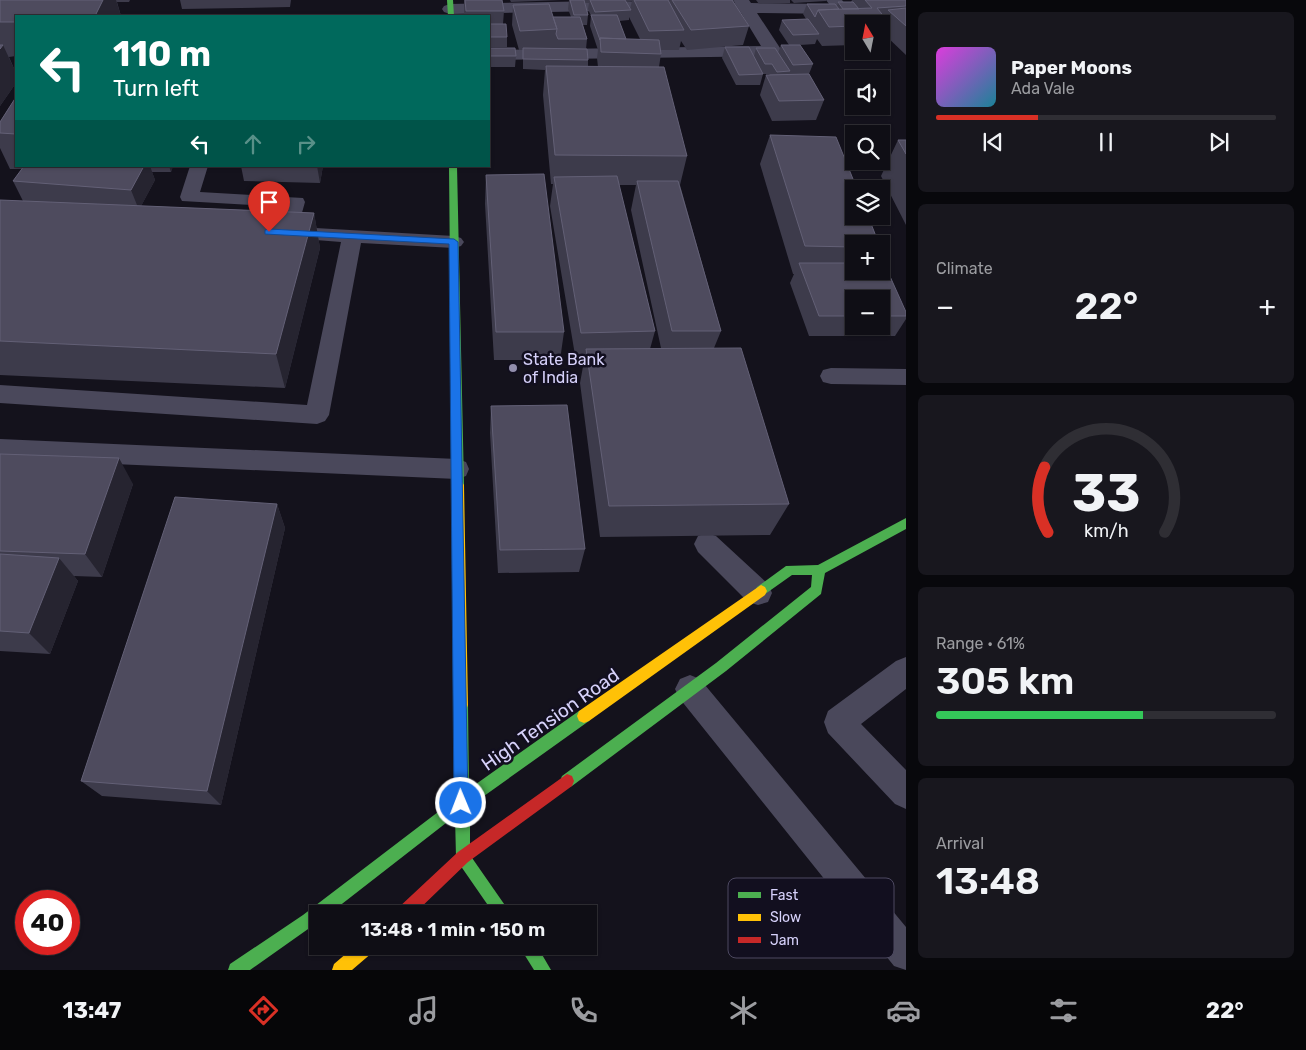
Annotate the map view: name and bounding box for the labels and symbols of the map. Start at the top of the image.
north arrow [845,15,890,60]
pin [248,181,290,232]
place label: State Bank of India [523,350,605,387]
marker: State Bank of India [507,362,519,374]
street label: High Tension Road [477,663,624,776]
position arrow [434,776,486,828]
legend [728,878,894,958]
text: Fast [770,887,799,904]
speed limit sign: 40 [15,890,80,955]
text: Slow [770,909,801,926]
text: Jam [770,932,799,949]

